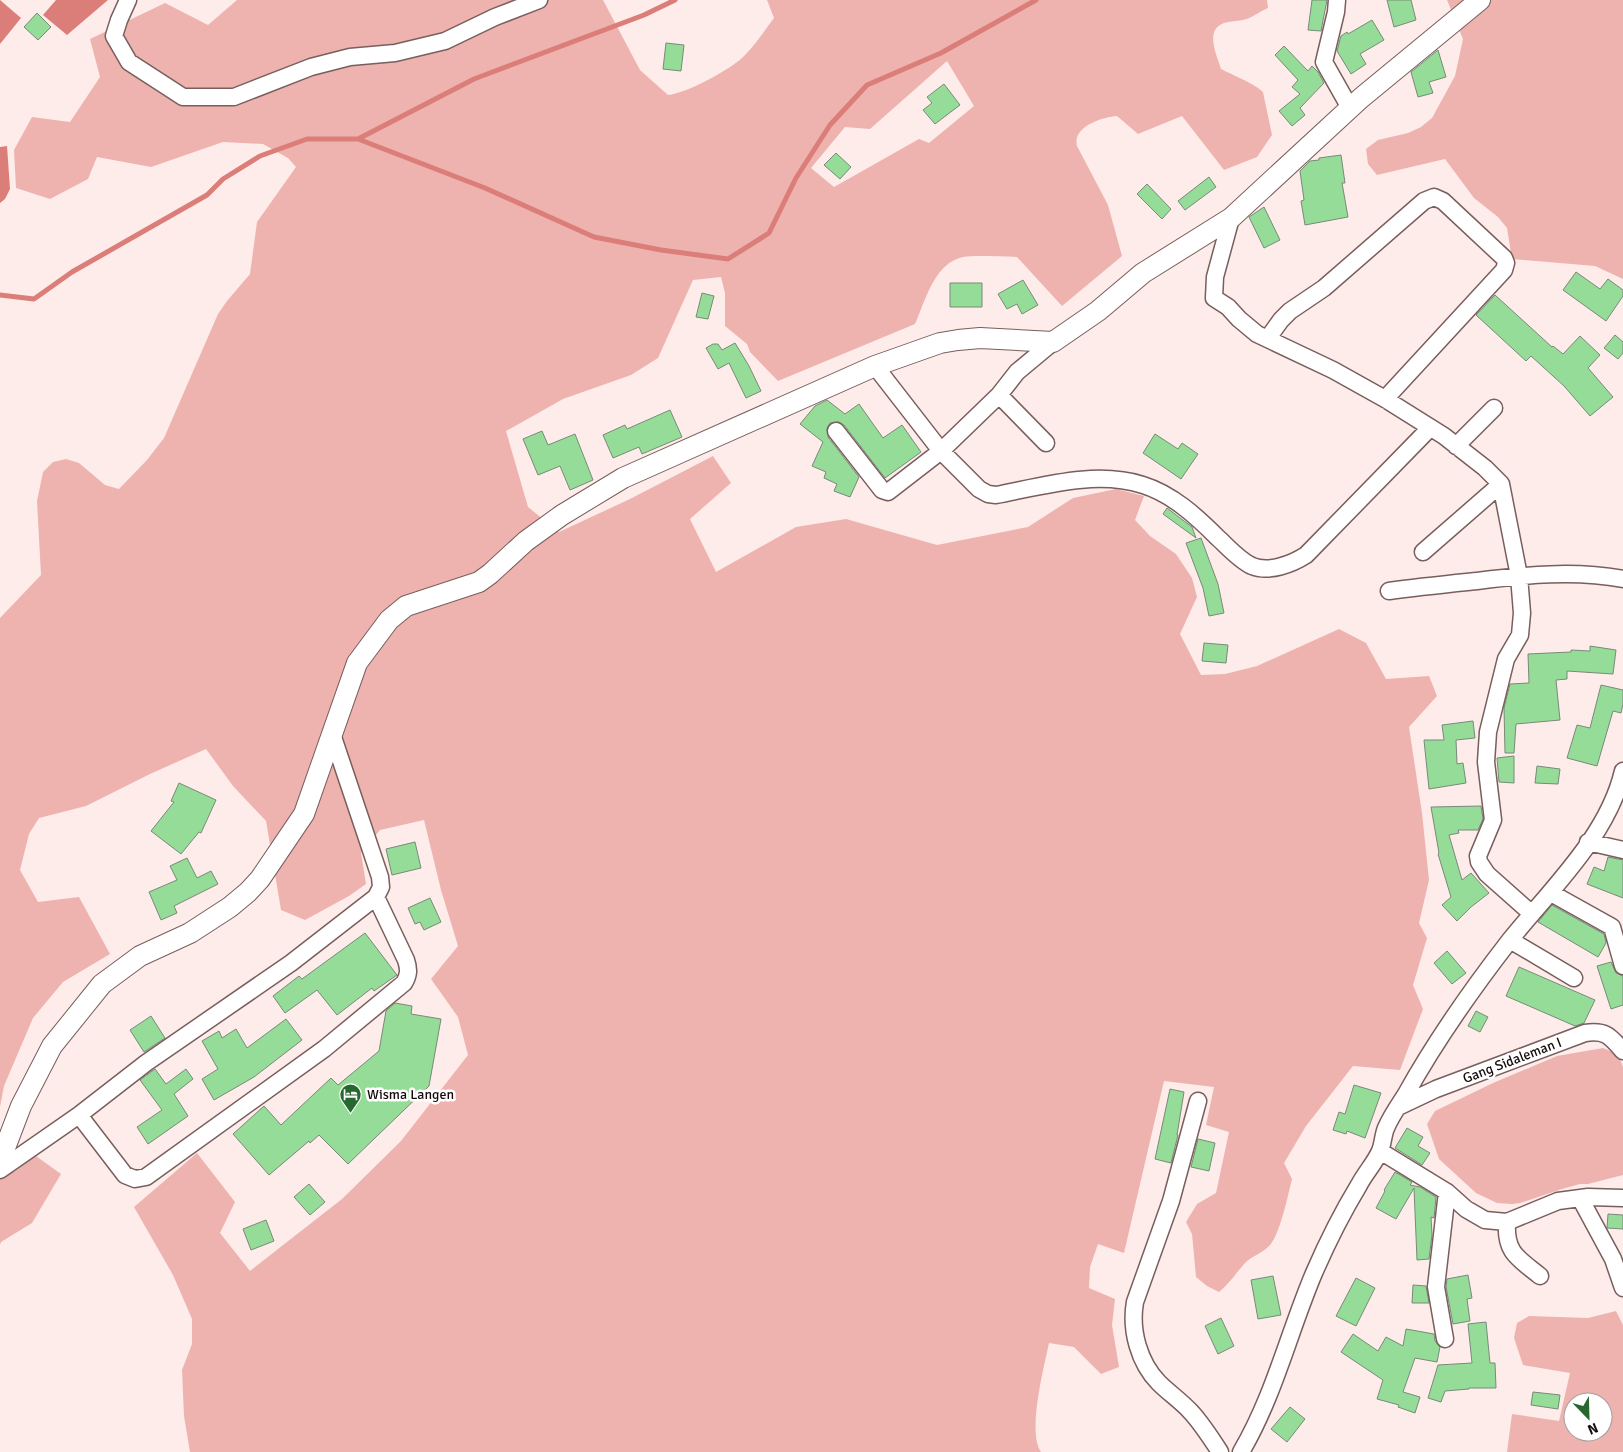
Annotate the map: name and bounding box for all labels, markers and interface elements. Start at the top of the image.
street label: Gang Sidaleman I [1460,1034,1564,1087]
hotel icon: Wisma Langen [339,1082,363,1113]
place label: Wisma Langen [367,1086,454,1103]
north arrow [1563,1392,1613,1442]
text: N [1585,1419,1601,1438]

